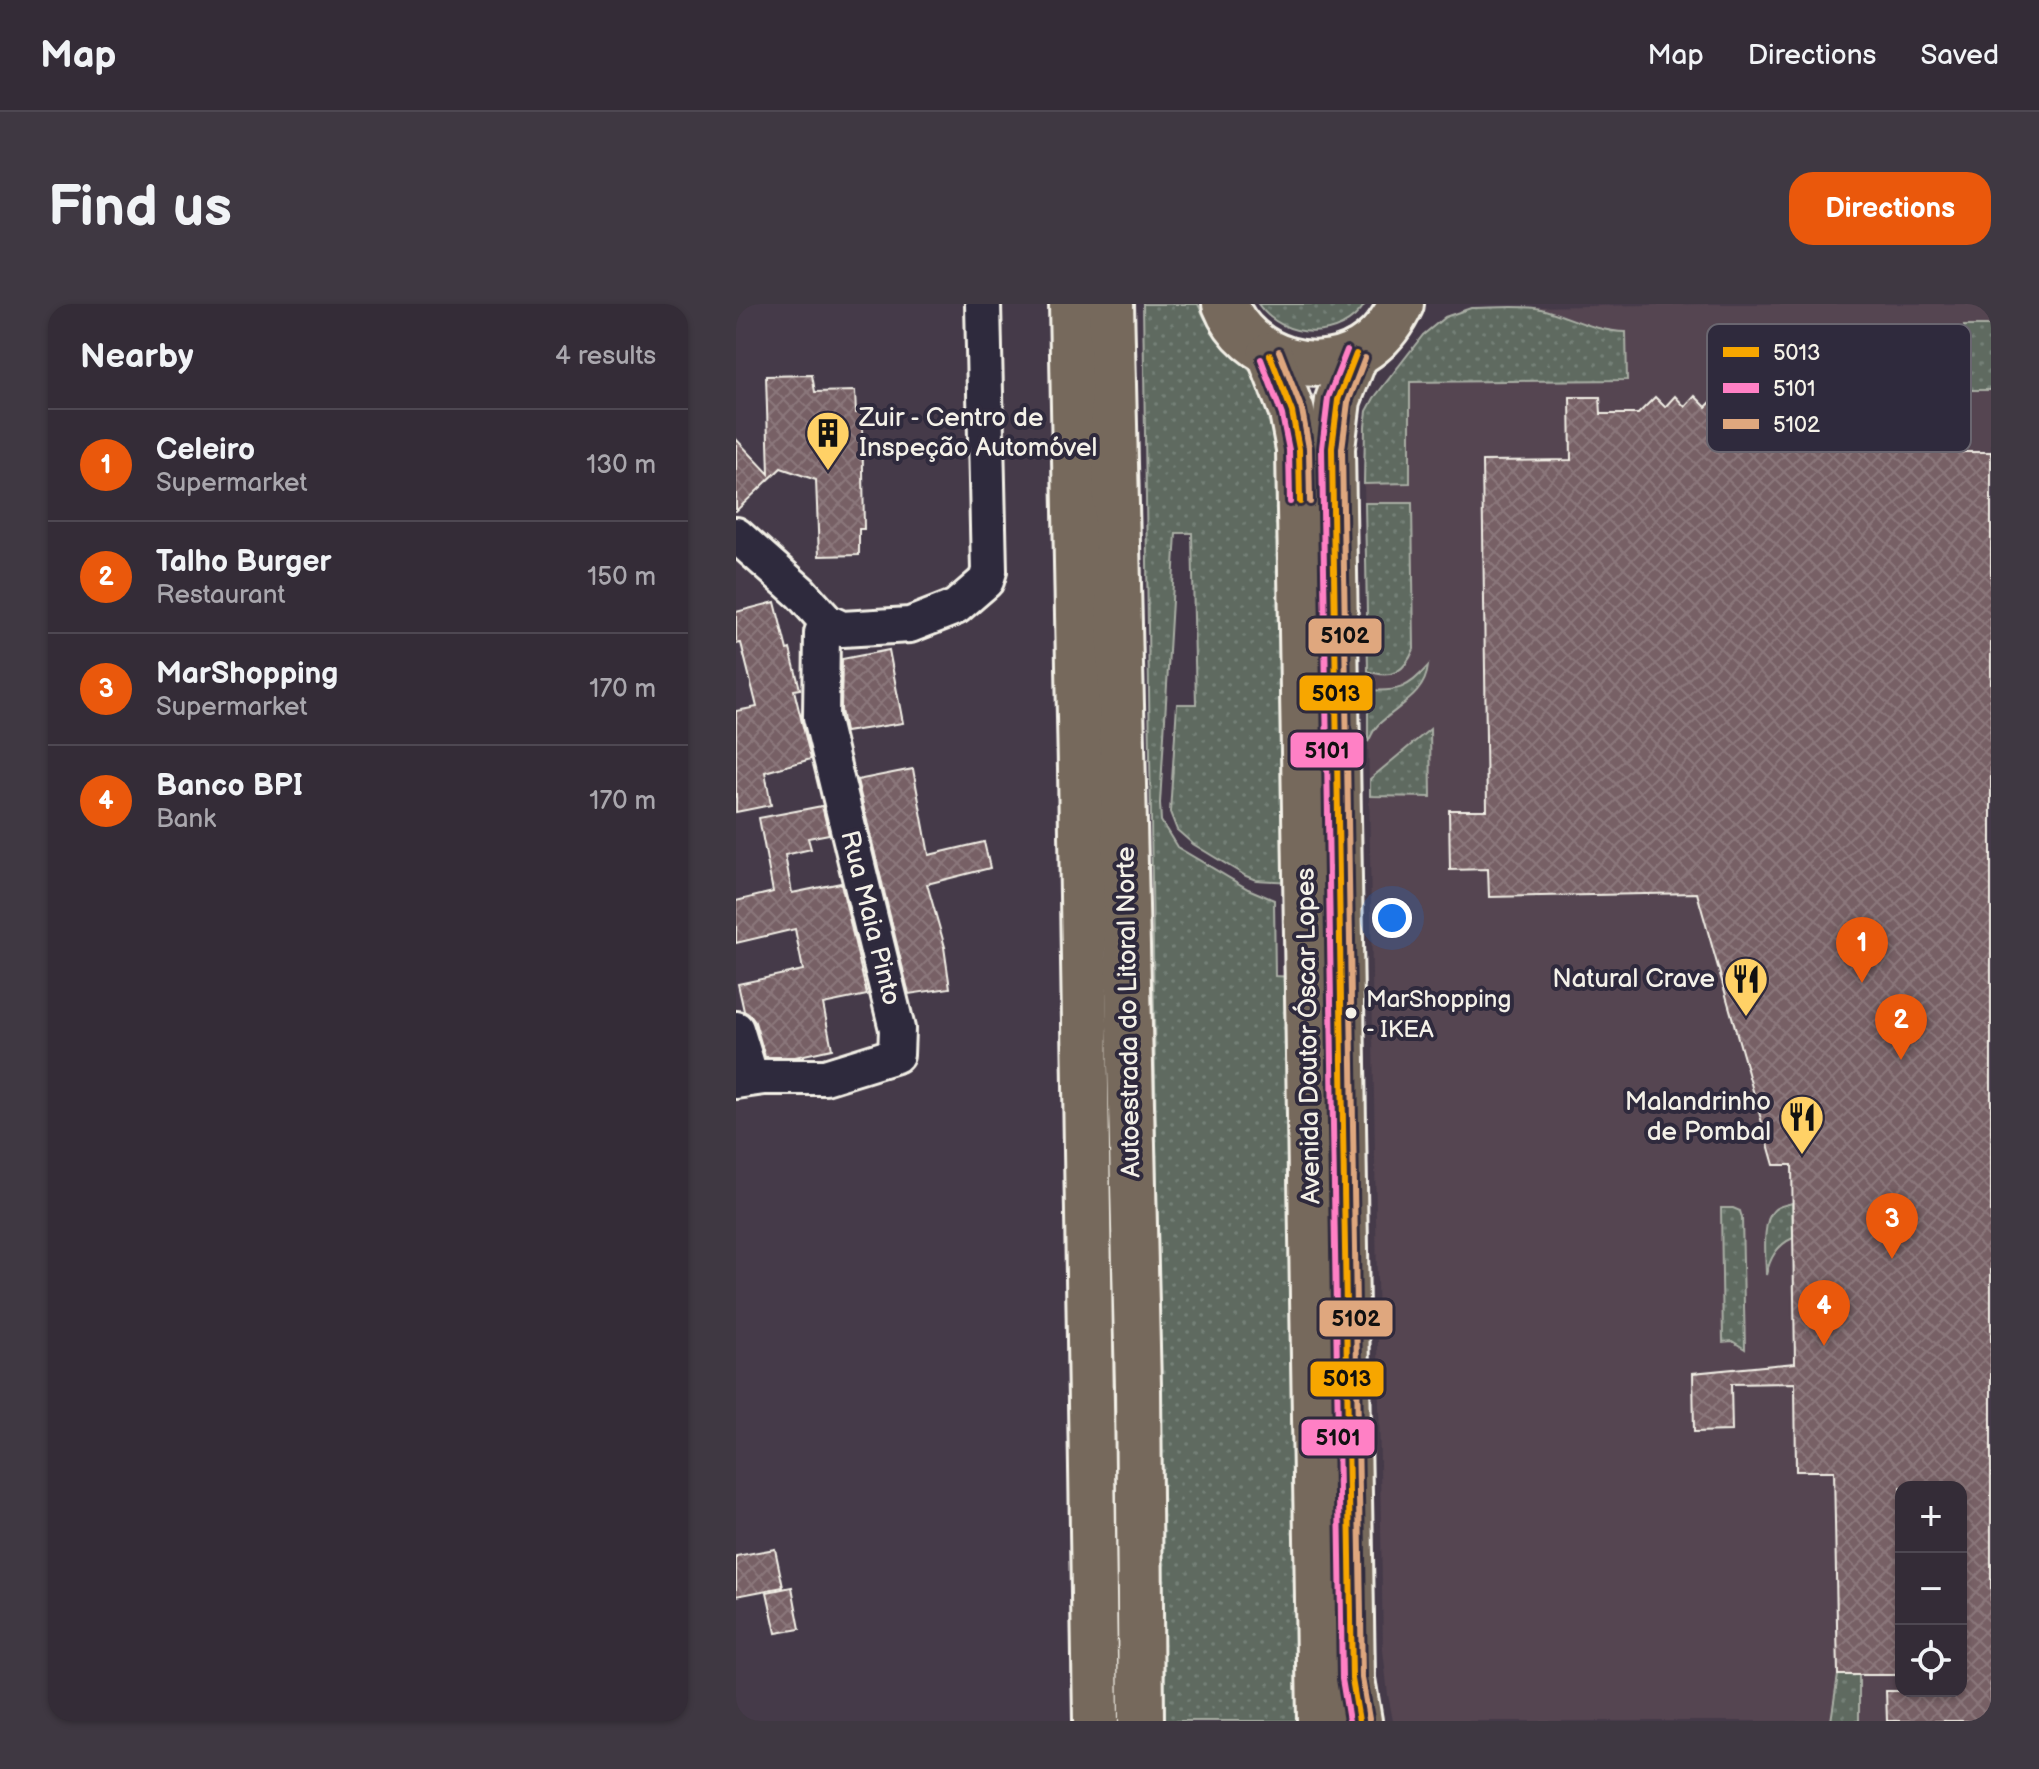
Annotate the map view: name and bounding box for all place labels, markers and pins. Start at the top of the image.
place label: Zuir - Centro de Inspeção Automóvel [858,403,1097,464]
building icon: Zuir - Centro de Inspeção Automóvel [804,409,852,472]
pin: 1 [1836,917,1888,983]
restaurant icon: Natural Crave [1722,955,1770,1018]
place label: Natural Crave [1552,964,1715,995]
place label: MarShopping - IKEA [1366,985,1511,1044]
pin: 2 [1875,994,1927,1060]
marker: MarShopping - IKEA [1343,1005,1359,1021]
place label: Malandrinho de Pombal [1625,1087,1771,1148]
restaurant icon: Malandrinho de Pombal [1778,1093,1826,1156]
pin: 3 [1866,1193,1918,1259]
pin: 4 [1798,1280,1850,1346]

